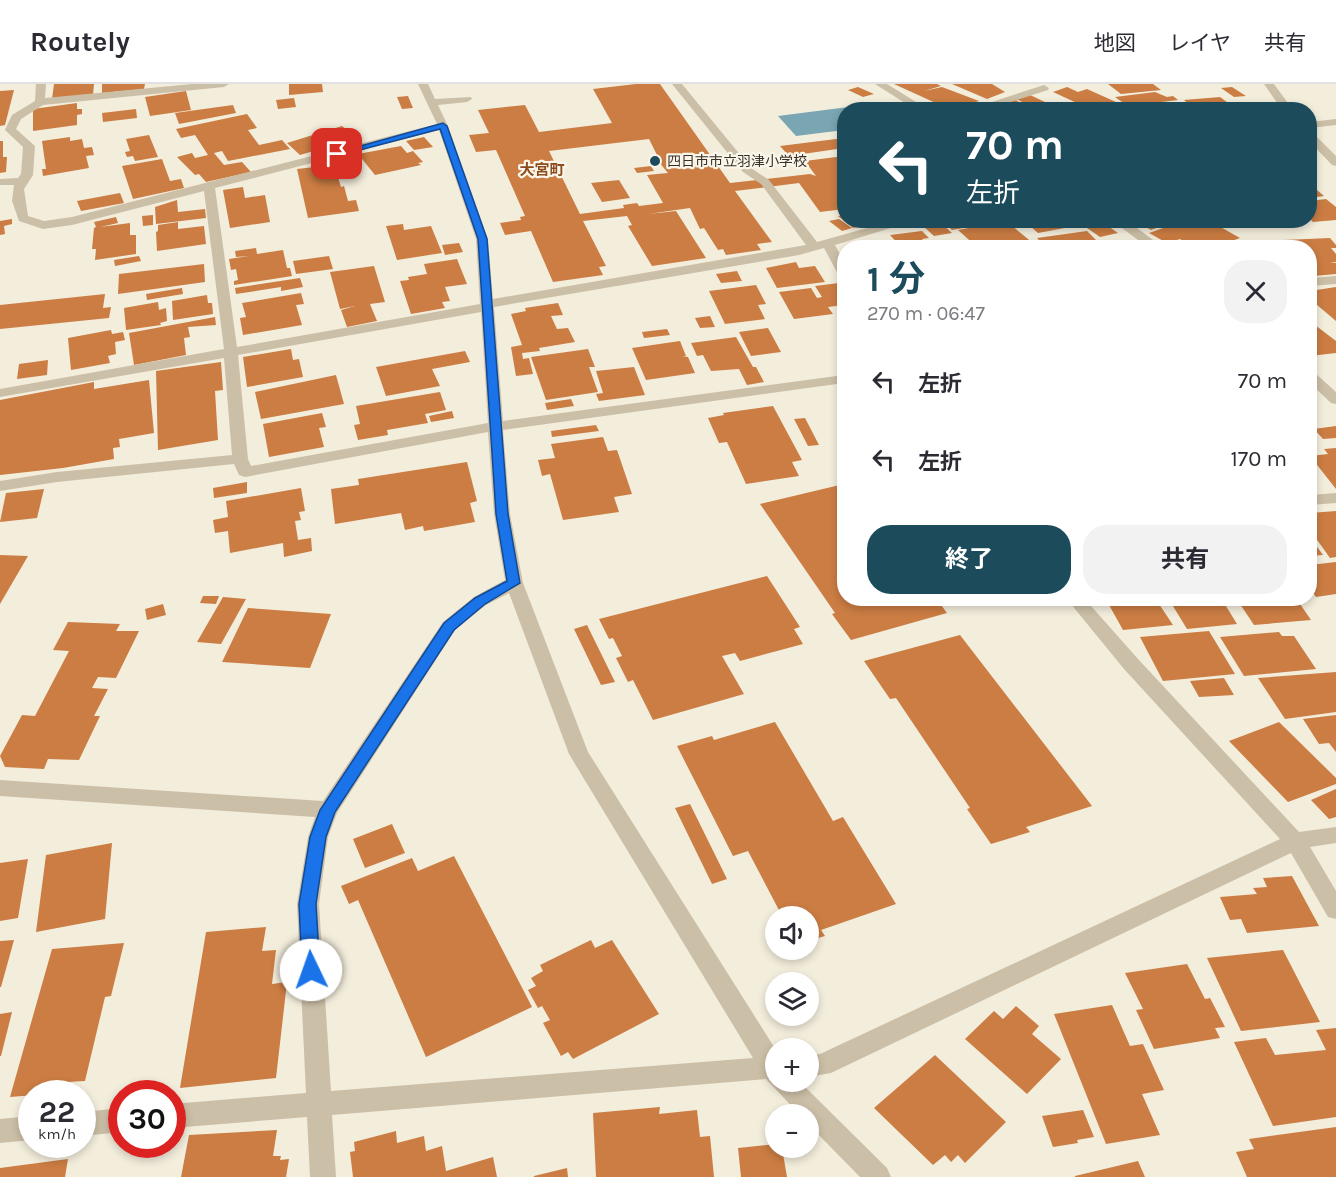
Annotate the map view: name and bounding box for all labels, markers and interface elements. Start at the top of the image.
text: Routely [30,25,130,58]
text: 地図 [1094,31,1136,55]
text: レイヤ [1169,31,1231,55]
text: 共有 [1264,31,1306,55]
text: 70 m [966,120,1064,170]
icon: left [867,126,945,204]
pin [311,128,362,179]
icon: arrive [320,137,353,170]
place label: 四日市市立羽津小学校 [667,153,807,170]
marker: 四日市市立羽津小学校 [648,154,662,168]
district label: 大宮町 [519,161,565,179]
text: 左折 [966,177,1020,209]
text: 1 分 [867,258,925,300]
button: close [1224,260,1287,323]
text: 270 m · 06:47 [867,302,985,325]
icon: left [867,365,900,398]
text: 70 m [1238,368,1287,394]
text: 左折 [918,371,962,397]
icon: left [867,443,900,476]
text: 170 m [1231,446,1287,472]
text: 左折 [918,449,962,475]
button: 終了 [867,525,1071,594]
button: 共有 [1083,525,1287,594]
map controls [765,906,819,1158]
button: sound [765,906,819,960]
position arrow [279,938,343,1002]
button: layers [765,972,819,1026]
button: + [765,1038,819,1092]
speed limit sign: 30 [108,1080,186,1158]
text: 22 [39,1094,75,1130]
button: − [765,1104,819,1158]
text: km/h [38,1125,76,1143]

